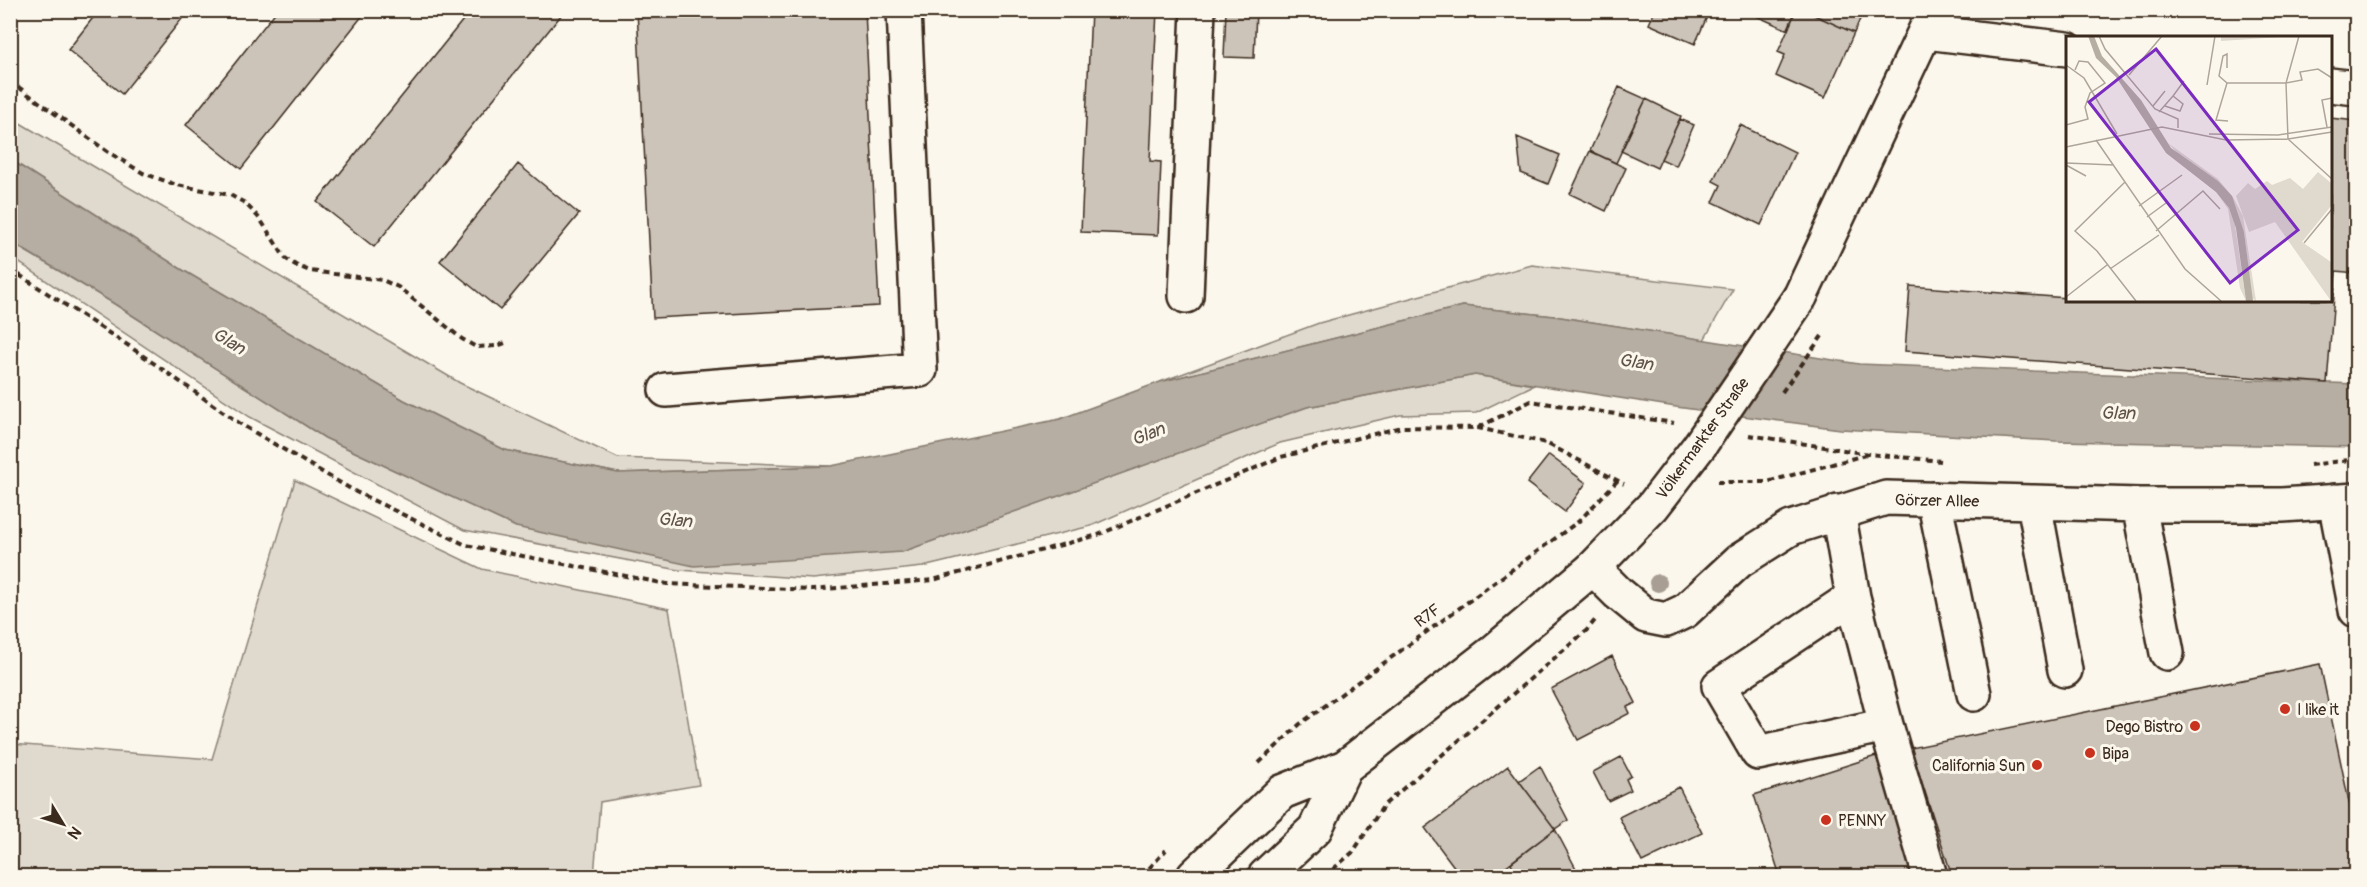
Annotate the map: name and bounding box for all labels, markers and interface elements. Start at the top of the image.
inset map [2066,36,2331,302]
water label: Glan [208,323,250,360]
water label: Glan [1617,349,1655,376]
street label: Völkermarkter Straße [1652,374,1754,503]
water label: Glan [2101,402,2136,425]
water label: Glan [1128,417,1169,452]
street label: Görzer Allee [1895,490,1979,512]
water label: Glan [657,508,694,534]
street label: R7F [1411,599,1445,632]
place label: I like it [2297,700,2340,720]
marker: I like it [2278,702,2292,716]
place label: Dego Bistro [2105,717,2183,737]
marker: Dego Bistro [2188,719,2202,733]
place label: Bipa [2102,744,2129,764]
marker: Bipa [2083,746,2097,760]
place label: California Sun [1932,756,2025,776]
marker: California Sun [2030,758,2044,772]
north arrow [33,794,93,854]
place label: PENNY [1838,811,1886,831]
marker: PENNY [1819,813,1833,827]
text: N [63,822,85,843]

